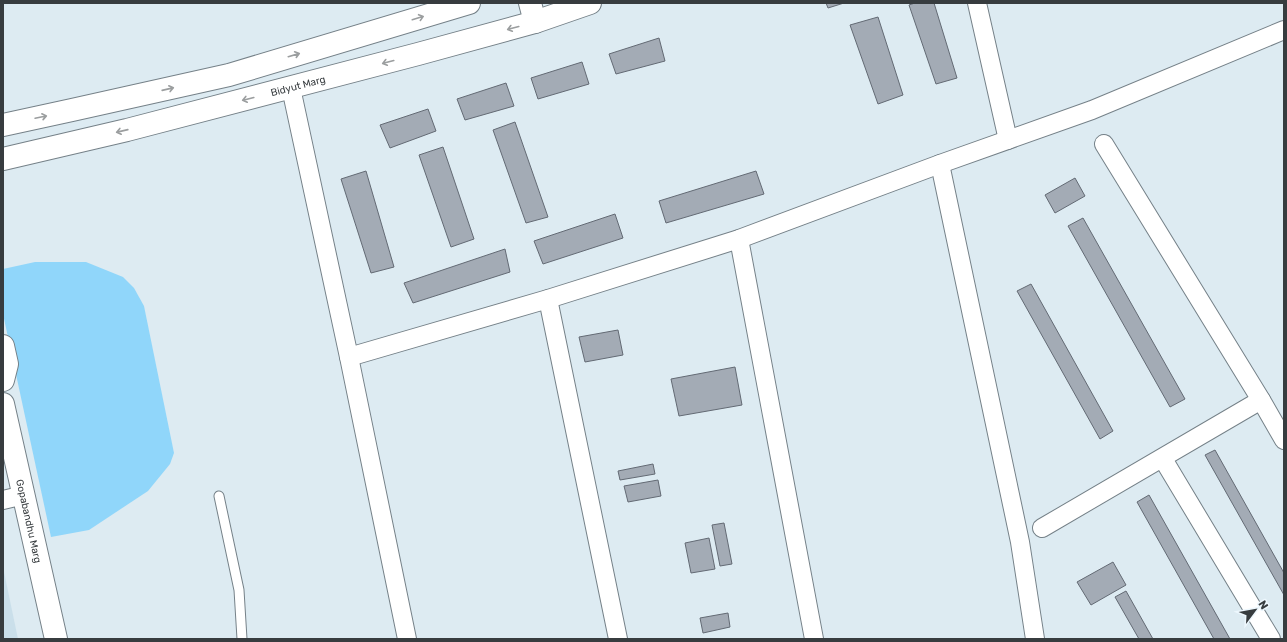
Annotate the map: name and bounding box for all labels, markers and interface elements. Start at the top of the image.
one-way arrow [412,14,425,21]
one-way arrow [507,25,520,32]
one-way arrow [287,51,300,58]
one-way arrow [381,59,394,67]
street label: Bidyut Marg [269,73,327,99]
one-way arrow [161,84,174,92]
one-way arrow [242,96,255,103]
one-way arrow [34,112,47,120]
one-way arrow [116,128,129,136]
street label: Gopabandhu Marg [13,478,44,564]
north arrow [1235,590,1275,630]
text: N [1255,598,1271,612]

